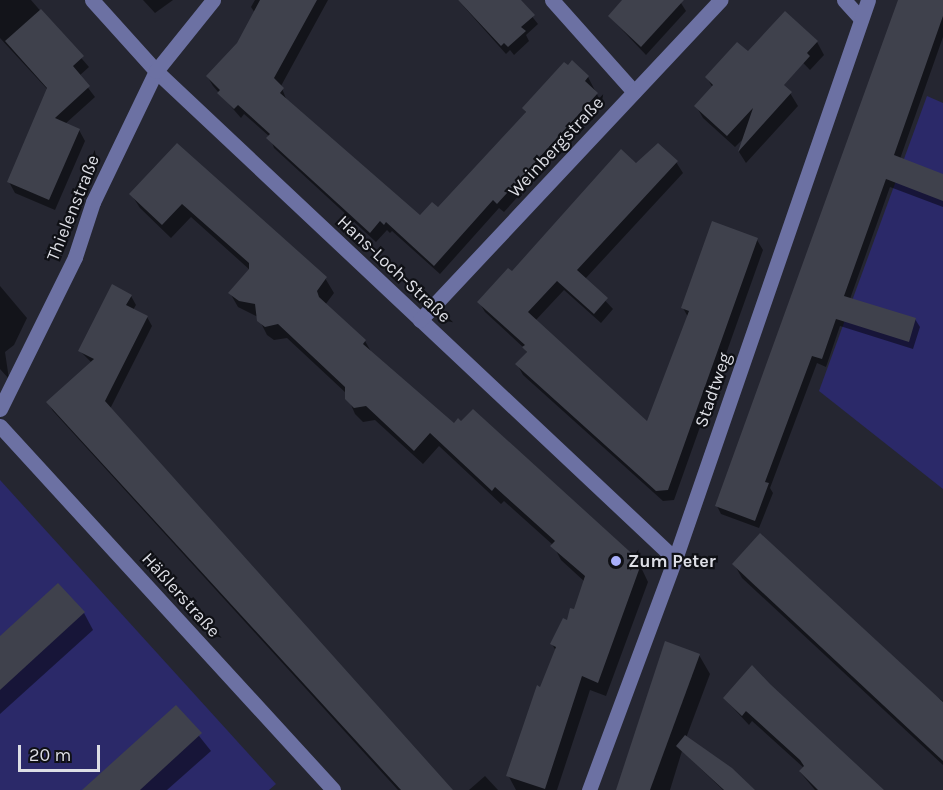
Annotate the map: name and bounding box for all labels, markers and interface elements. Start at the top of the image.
street label: Weinbergstraße [504,92,608,202]
street label: Thielenstraße [42,152,104,264]
street label: Hans-Loch-Straße [333,211,455,327]
street label: Stadtweg [690,350,736,430]
street label: Häßlerstraße [137,548,225,642]
place label: Zum Peter [628,550,716,572]
marker: Zum Peter [609,554,623,568]
scale bar [21,733,104,771]
text: 20 m [29,744,71,766]

